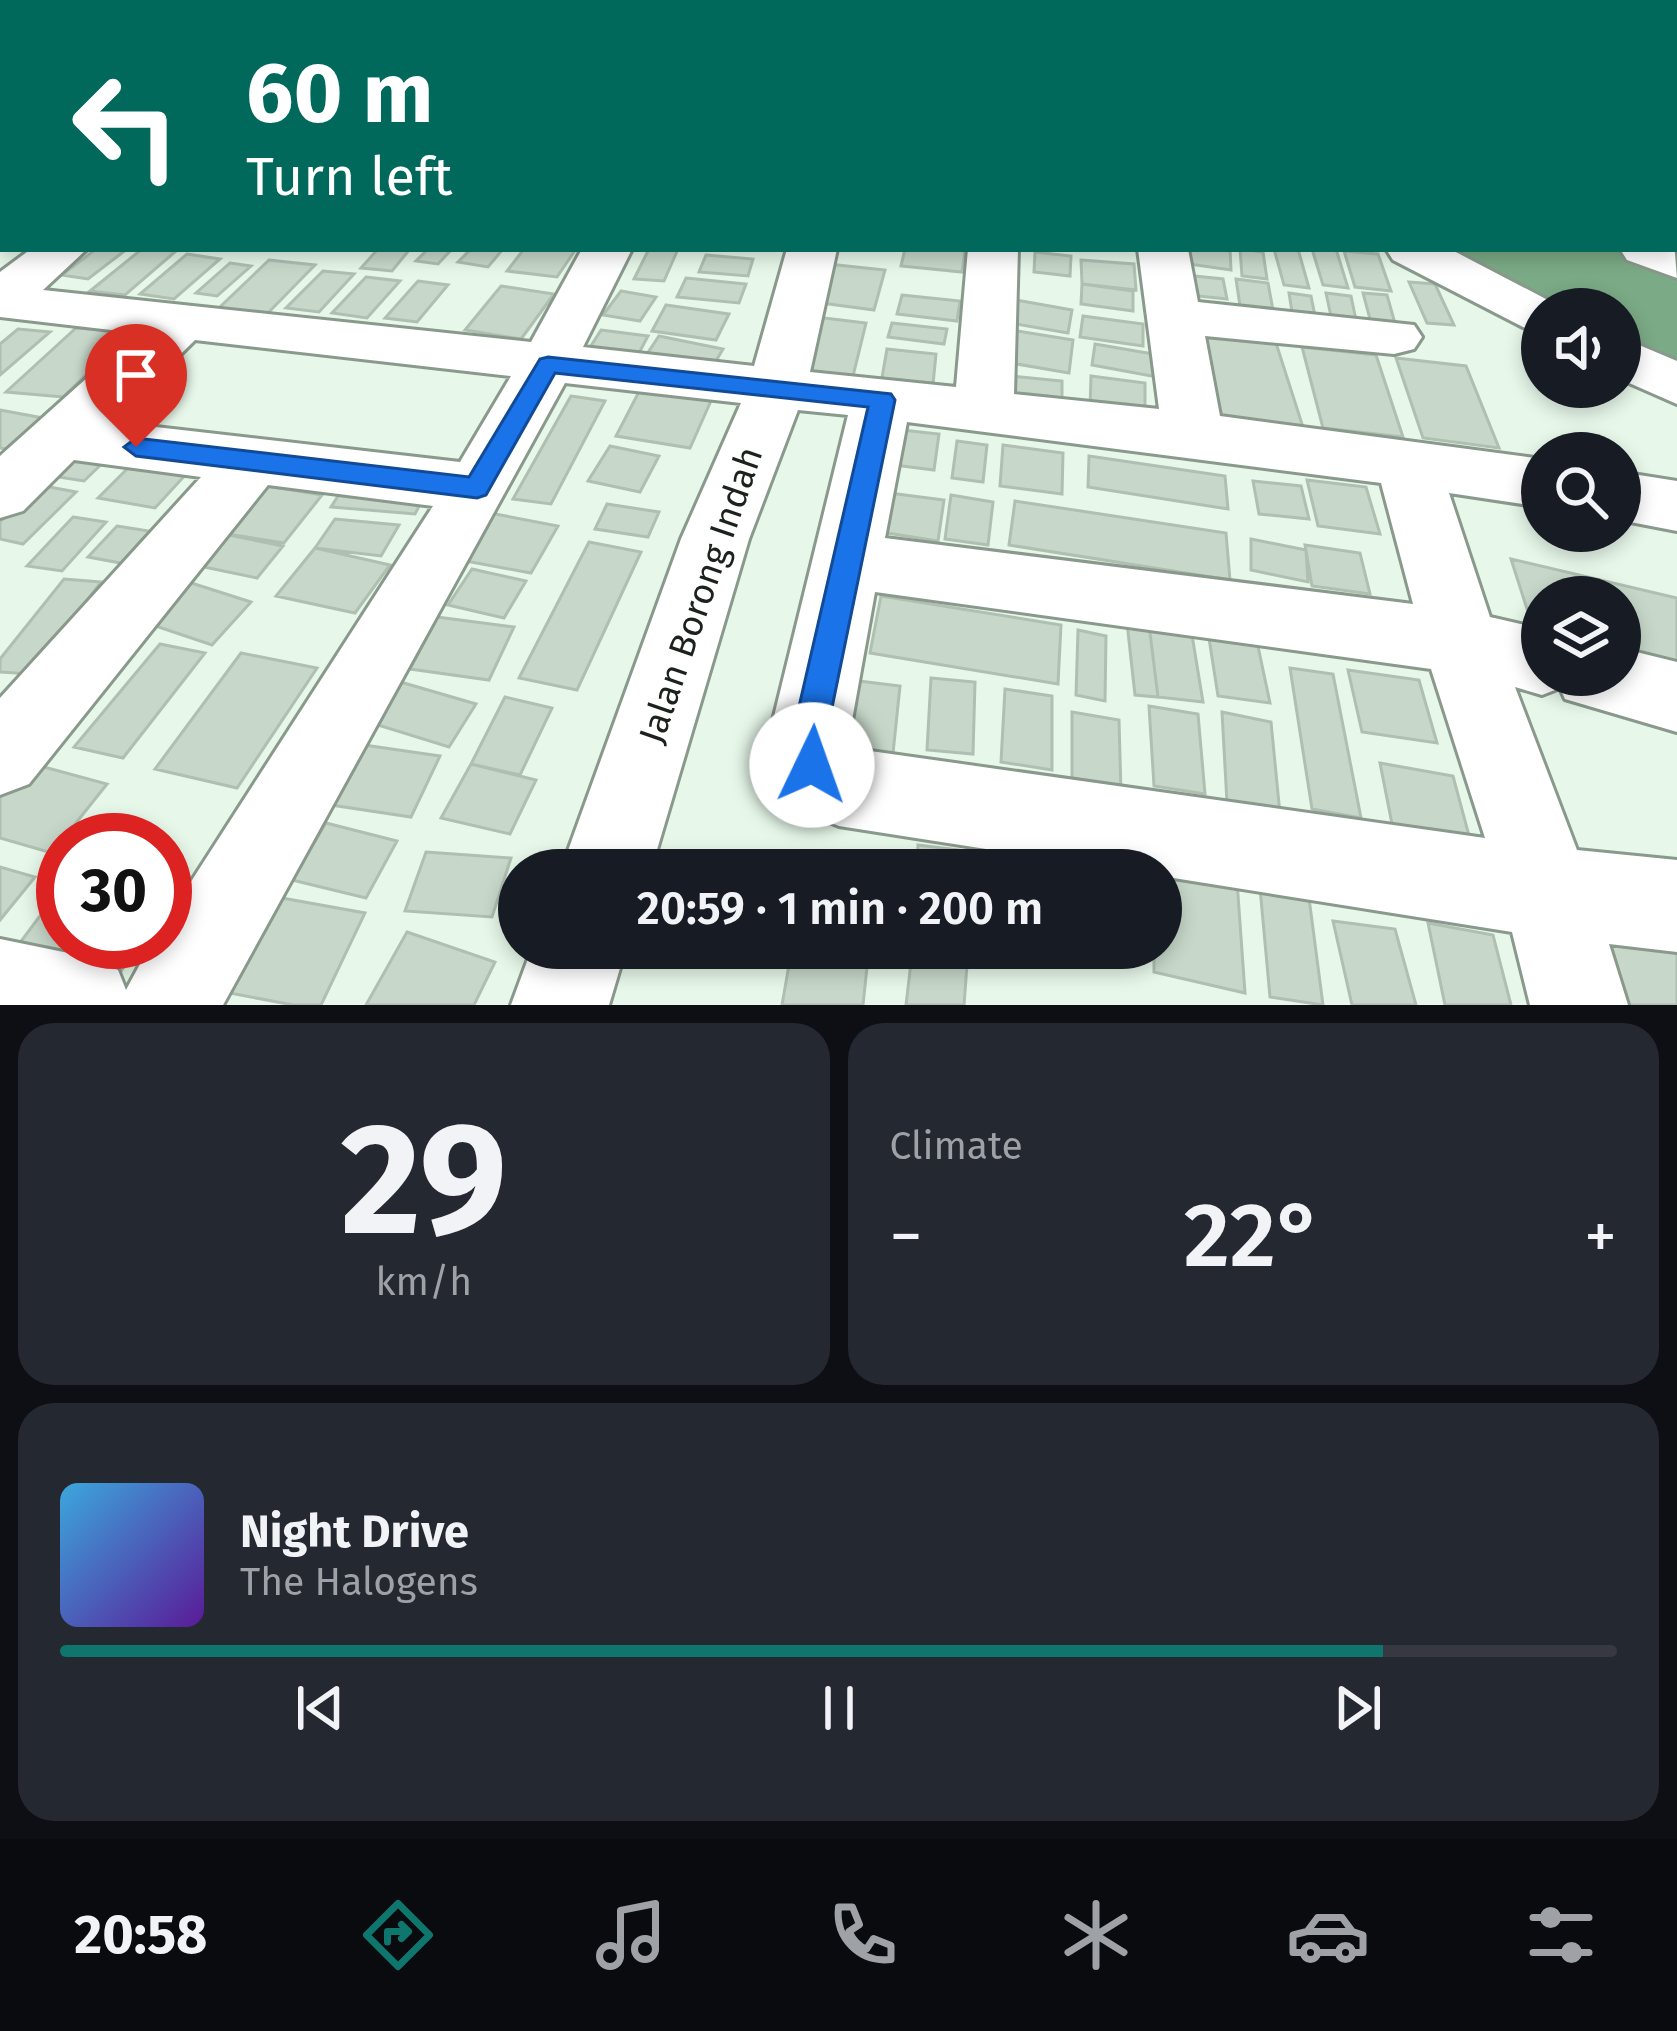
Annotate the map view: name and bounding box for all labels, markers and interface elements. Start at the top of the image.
text: 60 m [246,43,433,144]
icon: left [48,48,204,204]
text: Turn left [246,145,453,209]
map controls [1521,288,1641,696]
button: sound [1521,288,1641,408]
pin [85,324,187,447]
icon: arrive [103,342,169,408]
button: search [1521,432,1641,552]
street label: Jalan Borong Indah [630,441,772,749]
button: layers [1521,576,1641,696]
position arrow [749,702,875,828]
speed limit sign: 30 [36,813,192,969]
text: 20:59 · 1 min · 200 m [637,882,1043,936]
text: 29 [341,1087,507,1274]
text: Climate [890,1123,1023,1169]
text: 22° [1184,1182,1323,1290]
text: − [890,1197,923,1276]
text: + [1584,1197,1617,1276]
text: km/h [375,1259,472,1305]
text: Night Drive [240,1505,469,1559]
text: The Halogens [240,1559,478,1605]
icon: previous [287,1675,353,1741]
icon: pause [806,1675,872,1741]
icon: next [1325,1675,1391,1741]
icon: directions [356,1893,440,1977]
icon: music [589,1893,673,1977]
icon: phone [821,1893,905,1977]
icon: climate [1054,1893,1138,1977]
icon: car [1286,1893,1370,1977]
icon: filters [1519,1893,1603,1977]
text: 20:58 [74,1903,207,1967]

